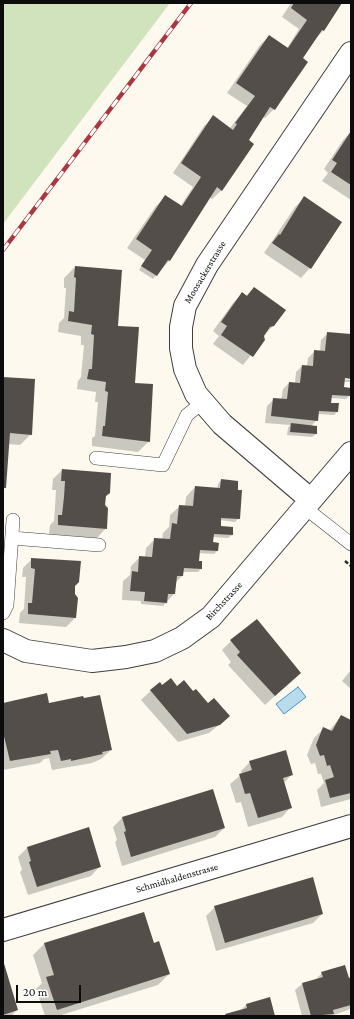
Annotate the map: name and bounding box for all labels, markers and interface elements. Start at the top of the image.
street label: Moosackerstrasse [182,239,228,305]
street label: Birchstrasse [203,579,245,623]
street label: Schmidhaldenstrasse [134,860,220,896]
scale bar [18,977,83,1003]
text: 20 m [23,985,47,999]

